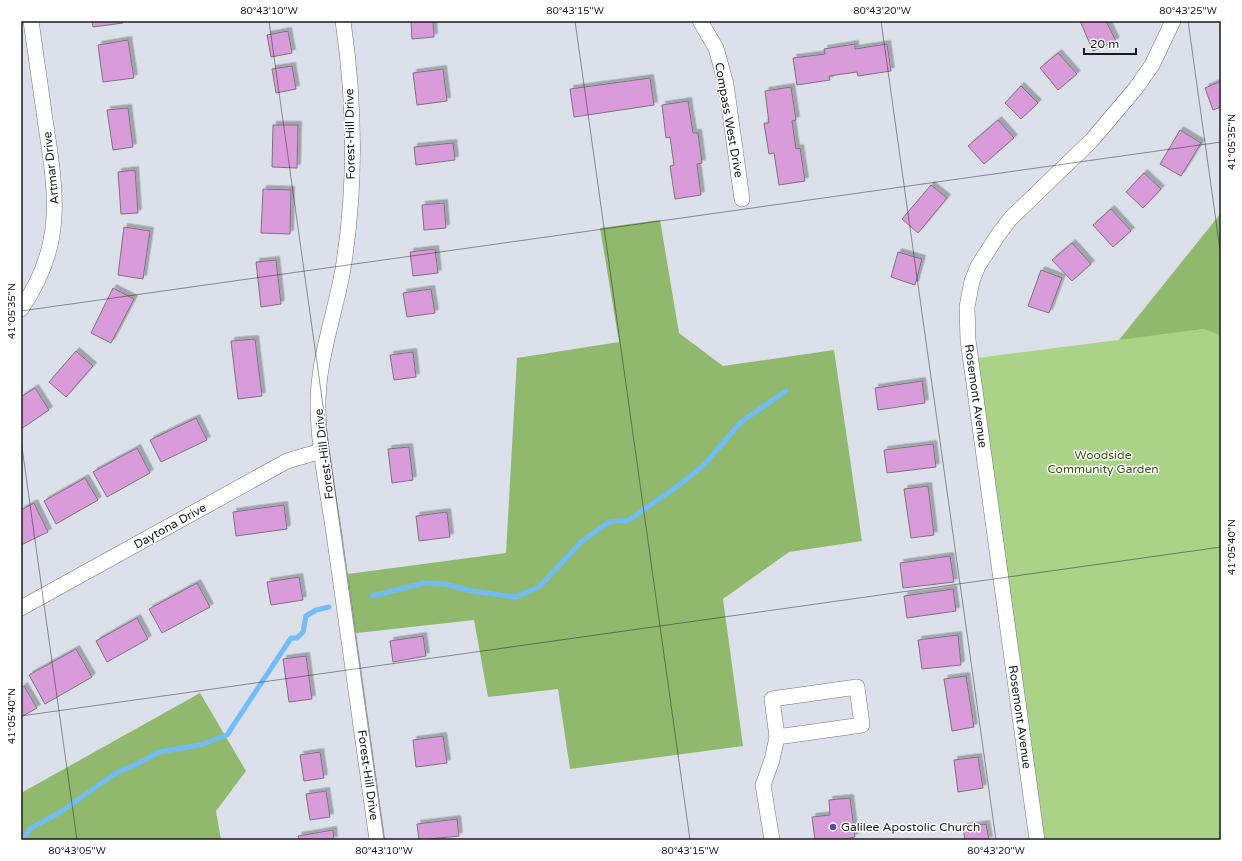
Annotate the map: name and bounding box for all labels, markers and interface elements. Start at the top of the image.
text: 80°43'10"W [240,5,298,17]
text: 80°43'15"W [546,5,604,17]
text: 80°43'20"W [853,5,911,17]
text: 80°43'25"W [1159,5,1217,17]
scale bar [1084,30,1136,56]
text: 20 m [1090,37,1119,51]
street label: Compass West Drive [712,61,746,179]
street label: Forest-Hill Drive [342,88,358,180]
text: 41°05'35"N [1226,114,1238,170]
street label: Artmar Drive [40,131,62,205]
text: 41°05'35"N [6,283,18,339]
street label: Rosemont Avenue [962,343,990,449]
street label: Forest-Hill Drive [311,408,336,500]
park label: Woodside Community Garden [1047,448,1159,476]
street label: Daytona Drive [131,500,209,552]
text: 41°05'40"N [1226,519,1238,575]
street label: Rosemont Avenue [1006,664,1034,770]
text: 41°05'40"N [6,688,18,744]
street label: Forest-Hill Drive [355,729,381,821]
place label: Galilee Apostolic Church [841,820,980,834]
marker: Galilee Apostolic Church [828,822,838,832]
text: 80°43'05"W [48,845,106,857]
text: 80°43'10"W [355,845,413,857]
text: 80°43'15"W [661,845,719,857]
text: 80°43'20"W [967,845,1025,857]

